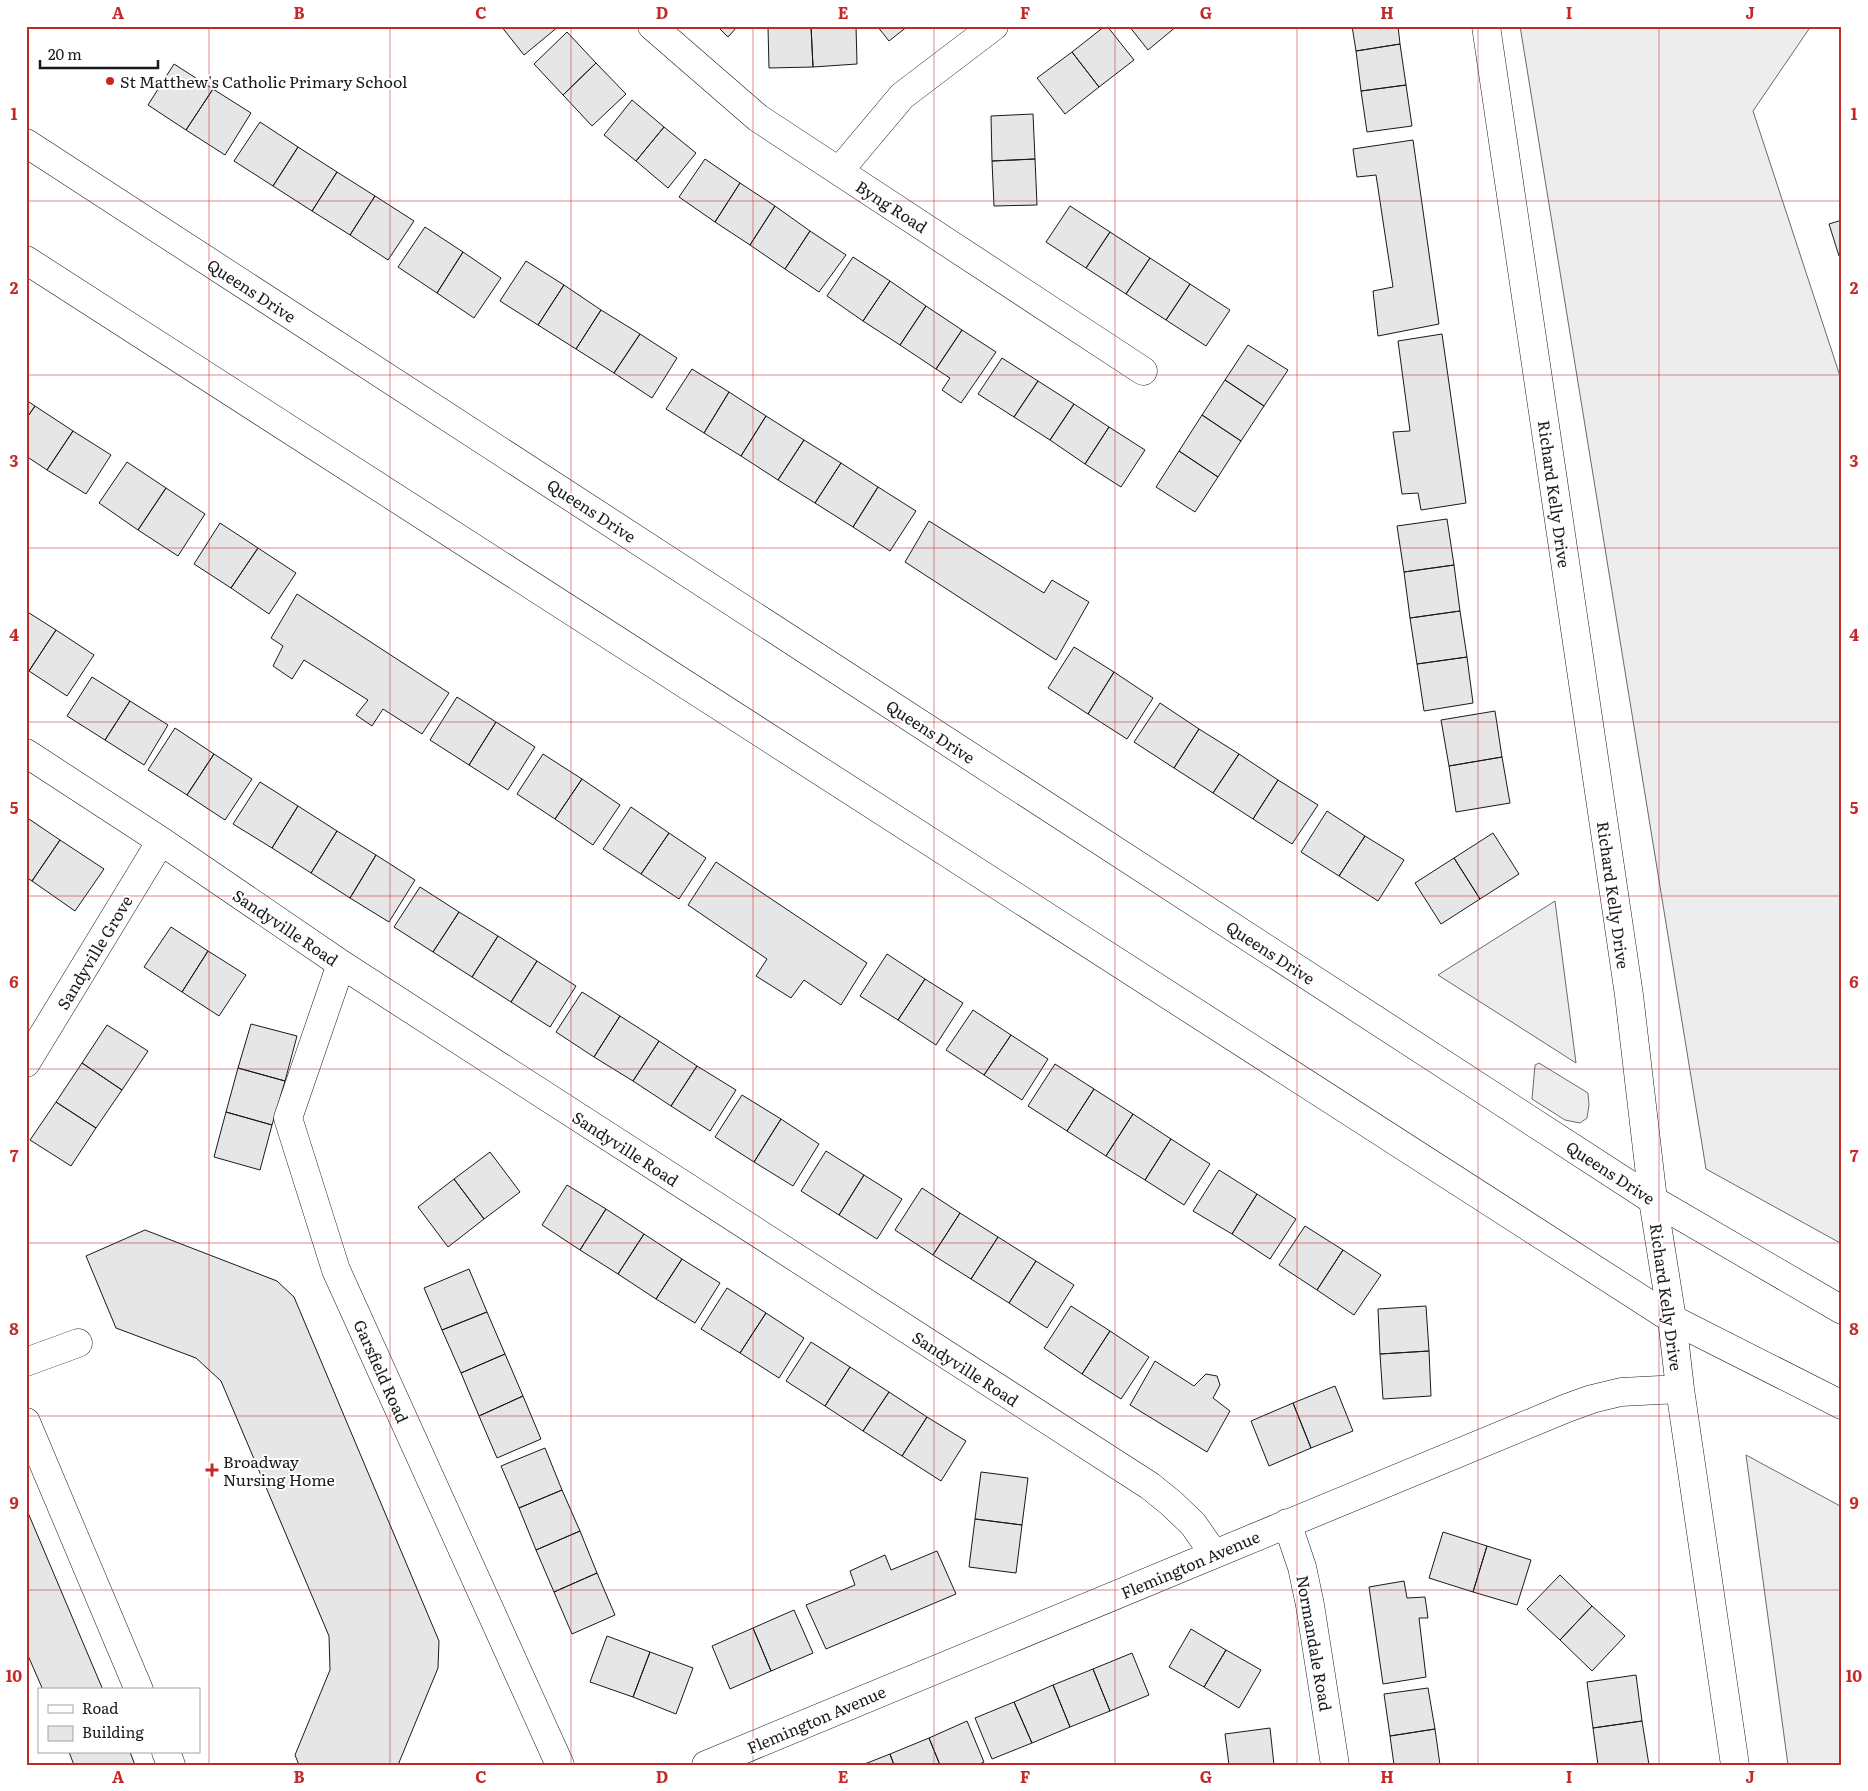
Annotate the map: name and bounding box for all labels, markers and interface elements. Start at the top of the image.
text: A [112,0,124,24]
text: B [293,0,305,24]
text: C [475,0,487,24]
text: D [656,0,668,24]
text: E [838,0,849,24]
text: F [1020,0,1030,24]
text: G [1200,0,1212,24]
text: H [1380,0,1394,24]
text: I [1566,0,1572,24]
text: J [1745,0,1755,24]
scale bar [40,38,158,70]
text: 20 m [48,42,82,65]
place label: St Matthew's Catholic Primary School [120,69,407,93]
marker: St Matthew's Catholic Primary School [104,75,116,87]
text: 1 [11,101,18,125]
text: 1 [1851,101,1858,125]
street label: Byng Road [851,174,933,238]
street label: Queens Drive [203,252,301,328]
text: 2 [10,275,19,299]
text: 2 [1850,275,1859,299]
street label: Richard Kelly Drive [1533,419,1577,569]
text: 3 [10,448,19,472]
text: 3 [1850,448,1859,472]
street label: Queens Drive [543,472,641,548]
text: 4 [9,622,19,646]
text: 4 [1849,622,1859,646]
street label: Queens Drive [882,693,980,769]
text: 5 [10,795,19,819]
text: 5 [1850,795,1859,819]
street label: Richard Kelly Drive [1592,820,1636,970]
street label: Sandyville Road [228,883,344,971]
street label: Sandyville Grove [50,890,138,1014]
street label: Queens Drive [1222,914,1320,990]
text: 6 [9,969,19,993]
text: 6 [1849,969,1859,993]
street label: Sandyville Road [568,1105,684,1192]
street label: Queens Drive [1562,1134,1660,1210]
text: 7 [10,1143,19,1167]
text: 7 [1850,1143,1859,1167]
street label: Richard Kelly Drive [1645,1222,1689,1372]
text: 8 [9,1316,19,1340]
street label: Garsfield Road [349,1316,416,1427]
text: 8 [1849,1316,1859,1340]
street label: Sandyville Road [908,1325,1024,1412]
place label: Broadway Nursing Home [223,1449,335,1491]
marker: Broadway Nursing Home [205,1463,219,1477]
text: 9 [9,1490,19,1514]
text: 9 [1849,1490,1859,1514]
street label: Flemington Avenue [1117,1524,1263,1604]
street label: Normandale Road [1291,1573,1339,1713]
text: 10 [6,1663,22,1687]
text: 10 [1846,1663,1862,1687]
street label: Flemington Avenue [743,1679,889,1759]
legend [38,1688,200,1754]
text: Road [82,1696,118,1719]
text: Building [82,1720,144,1743]
text: A [112,1764,124,1788]
text: B [293,1764,305,1788]
text: C [475,1764,487,1788]
text: D [656,1764,668,1788]
text: E [838,1764,849,1788]
text: F [1020,1764,1030,1788]
text: G [1200,1764,1212,1788]
text: H [1380,1764,1394,1788]
text: I [1566,1764,1572,1788]
text: J [1745,1764,1755,1788]

